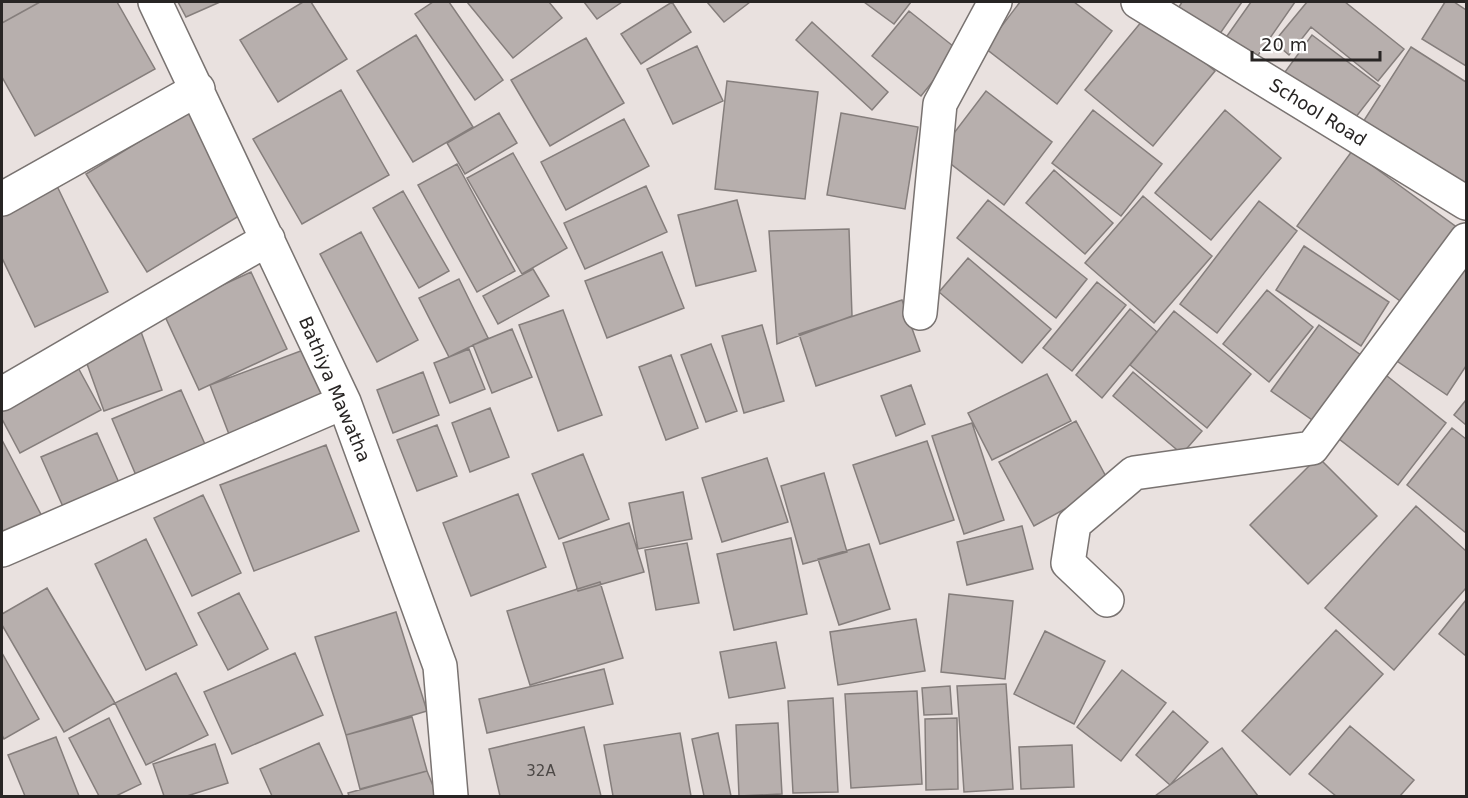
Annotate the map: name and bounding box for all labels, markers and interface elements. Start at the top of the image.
scale bar [1252,24,1380,62]
text: 20 m [1261,34,1307,55]
street label: School Road [1266,74,1370,150]
street label: Bathiya Mawatha [295,313,375,465]
house number: 32A [526,762,556,780]

